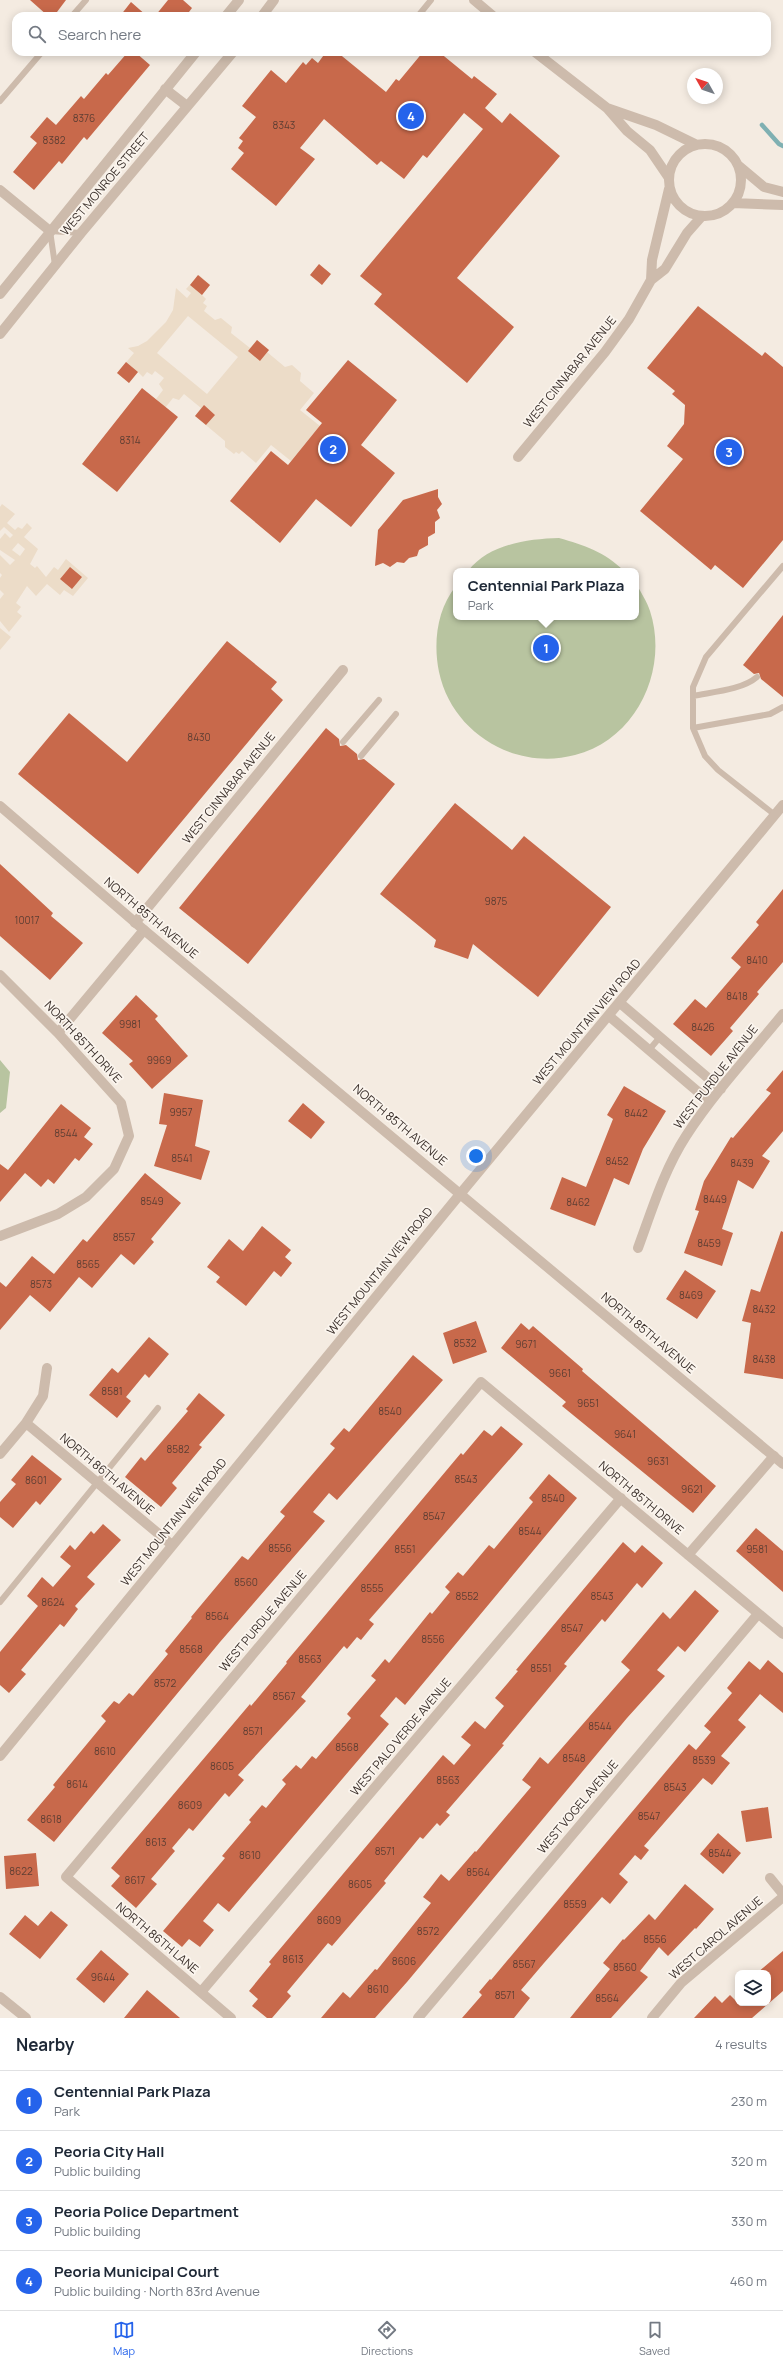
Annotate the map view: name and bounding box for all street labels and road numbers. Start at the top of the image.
street label: WEST MONROE STREET [56,128,153,239]
street label: WEST CINNABAR AVENUE [519,312,620,431]
street label: WEST CINNABAR AVENUE [178,728,279,847]
street label: NORTH 85TH AVENUE [101,873,202,962]
street label: WEST MOUNTAIN VIEW ROAD [529,955,645,1088]
street label: NORTH 85TH DRIVE [41,997,126,1086]
street label: WEST PURDUE AVENUE [670,1021,762,1132]
street label: NORTH 85TH AVENUE [350,1080,451,1169]
street label: WEST MOUNTAIN VIEW ROAD [323,1203,437,1338]
street label: NORTH 85TH AVENUE [598,1288,699,1377]
street label: NORTH 86TH AVENUE [56,1429,158,1518]
street label: WEST MOUNTAIN VIEW ROAD [117,1454,231,1589]
street label: NORTH 85TH DRIVE [595,1457,688,1538]
street label: WEST PURDUE AVENUE [215,1566,310,1675]
street label: WEST PALO VERDE AVENUE [346,1674,455,1799]
street label: WEST VOGEL AVENUE [533,1756,622,1857]
street label: WEST CAROL AVENUE [665,1892,766,1983]
street label: NORTH 86TH LANE [112,1898,202,1977]

